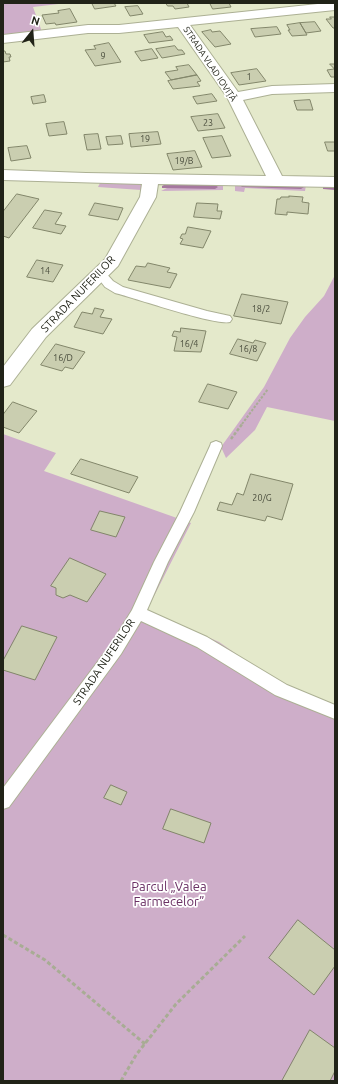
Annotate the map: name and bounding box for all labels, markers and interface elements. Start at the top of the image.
north arrow [12,12,52,52]
text: N [30,14,41,27]
street label: STRADA VLAD IOVIȚĂ [181,25,239,103]
house number: 9 [100,51,106,61]
house number: 1 [246,72,252,82]
house number: 23 [203,118,213,128]
house number: 19 [140,134,150,144]
house number: 19/B [174,156,194,166]
street label: STRADA NUFERILOR [38,253,118,335]
house number: 14 [40,266,50,276]
house number: 18/2 [252,304,270,314]
house number: 16/4 [180,339,198,349]
house number: 16/8 [239,344,257,354]
house number: 16/D [53,353,73,363]
house number: 20/G [252,493,272,503]
street label: STRADA NUFERILOR [70,616,138,708]
park label: Parcul „Valea Farmecelor” [131,879,207,910]

